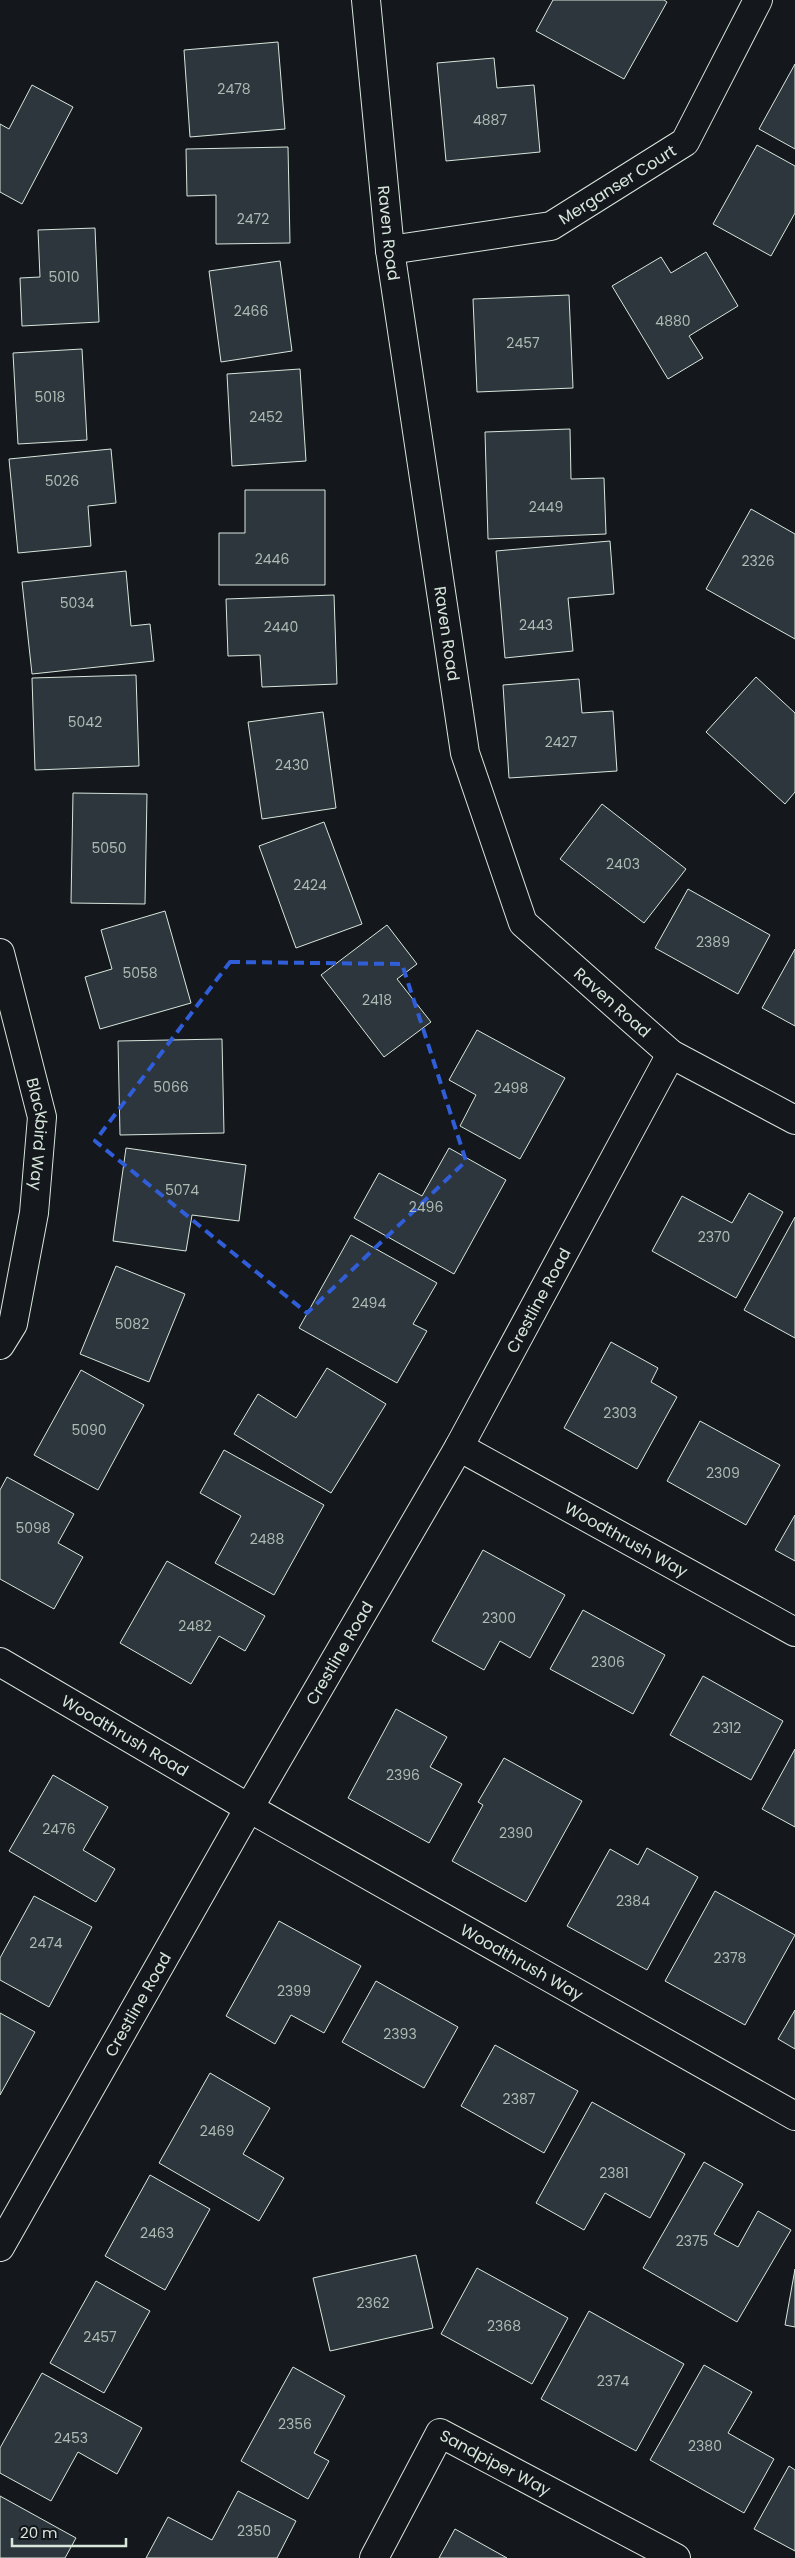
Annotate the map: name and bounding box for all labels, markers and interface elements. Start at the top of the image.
house number: 2478 [217,79,251,99]
house number: 4887 [473,110,507,130]
street label: Merganser Court [554,139,681,230]
street label: Raven Road [372,184,406,282]
house number: 2472 [237,209,269,229]
house number: 5010 [49,267,79,287]
house number: 2466 [234,301,268,321]
house number: 4880 [655,311,691,331]
house number: 2457 [506,333,540,353]
house number: 5018 [35,387,66,407]
house number: 2452 [249,407,283,427]
house number: 5026 [45,471,79,491]
house number: 2449 [529,497,563,517]
house number: 2446 [255,549,289,569]
house number: 2326 [741,551,775,571]
street label: Raven Road [429,585,466,683]
house number: 5034 [60,593,95,613]
house number: 2443 [519,615,553,635]
house number: 2440 [264,617,298,637]
house number: 5042 [68,712,102,732]
house number: 2427 [545,732,578,752]
house number: 2430 [275,755,309,775]
house number: 5050 [91,838,127,858]
house number: 2403 [606,854,640,874]
house number: 2424 [293,875,327,895]
house number: 2389 [696,932,730,952]
street label: Raven Road [569,962,656,1043]
house number: 5058 [122,963,158,983]
house number: 2418 [362,990,392,1010]
street label: Blackbird Way [21,1075,54,1191]
house number: 5066 [153,1077,189,1097]
house number: 2498 [494,1078,528,1098]
house number: 5074 [165,1180,199,1200]
house number: 2496 [409,1197,443,1217]
house number: 2370 [698,1227,730,1247]
street label: Crestline Road [500,1244,576,1357]
house number: 2494 [352,1293,386,1313]
house number: 5082 [115,1314,149,1334]
house number: 2303 [603,1403,637,1423]
house number: 5090 [71,1420,107,1440]
house number: 2309 [706,1463,740,1483]
street label: Woodthrush Way [560,1496,692,1582]
house number: 5098 [15,1518,51,1538]
house number: 2488 [250,1529,284,1549]
street label: Crestline Road [300,1597,378,1709]
house number: 2300 [482,1608,516,1628]
house number: 2482 [178,1616,212,1636]
house number: 2306 [591,1652,625,1672]
street label: Woodthrush Road [57,1689,193,1782]
house number: 2312 [713,1718,741,1738]
house number: 2396 [386,1765,420,1785]
house number: 2476 [42,1819,76,1839]
house number: 2390 [499,1823,533,1843]
house number: 2384 [616,1891,650,1911]
street label: Woodthrush Way [456,1918,588,2006]
house number: 2474 [29,1933,63,1953]
street label: Crestline Road [99,1948,176,2061]
house number: 2378 [714,1948,747,1968]
house number: 2399 [277,1981,311,2001]
house number: 2393 [383,2024,417,2044]
house number: 2387 [503,2089,536,2109]
house number: 2469 [200,2121,234,2141]
house number: 2381 [599,2163,629,2183]
house number: 2463 [140,2223,174,2243]
house number: 2375 [676,2231,708,2251]
house number: 2362 [356,2293,390,2313]
house number: 2368 [487,2316,521,2336]
house number: 2457 [83,2327,117,2347]
house number: 2374 [597,2371,630,2391]
house number: 2356 [278,2414,312,2434]
street label: Sandpiper Way [436,2423,555,2501]
house number: 2453 [54,2428,88,2448]
house number: 2380 [688,2436,722,2456]
scale bar [12,2516,126,2548]
house number: 2350 [237,2521,271,2541]
text: 20 m [20,2522,58,2543]

